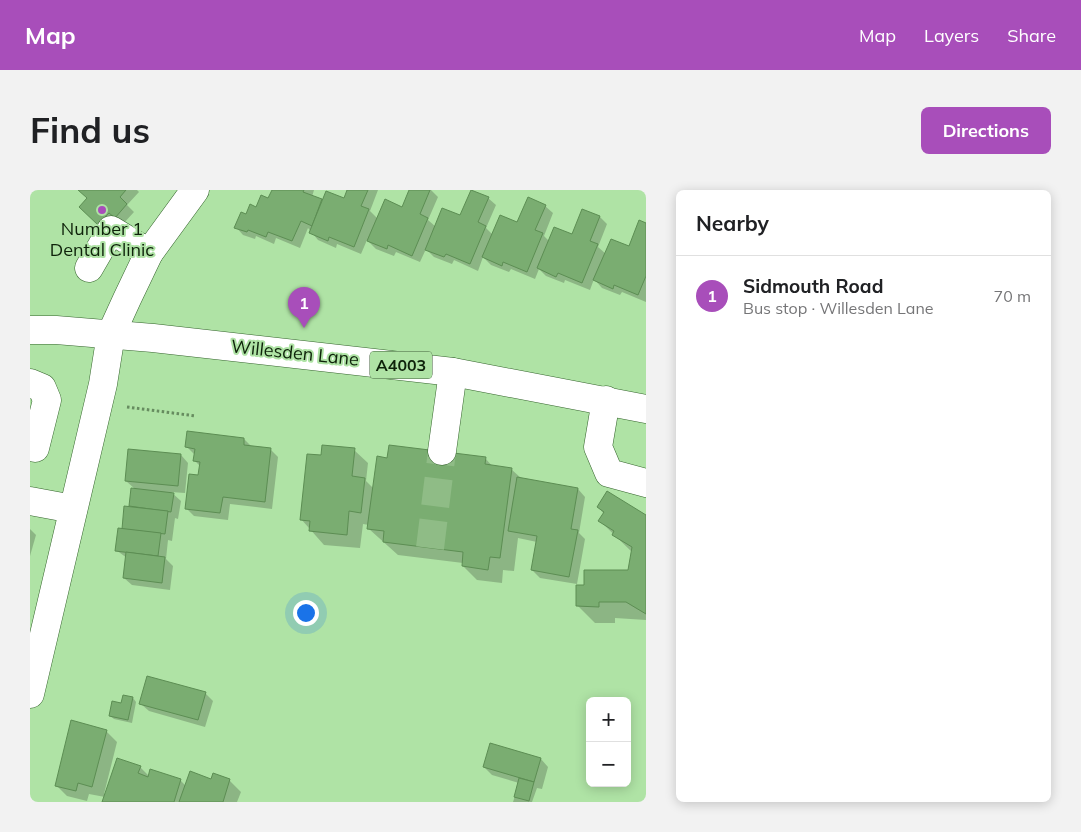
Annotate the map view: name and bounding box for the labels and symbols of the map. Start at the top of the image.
marker: Number 1 Dental Clinic [96,204,108,216]
place label: Number 1 Dental Clinic [50,217,154,261]
pin: 1 [288,287,320,328]
street label: Willesden Lane [230,334,360,371]
road number: A4003 [370,352,432,378]
your location [293,600,319,626]

